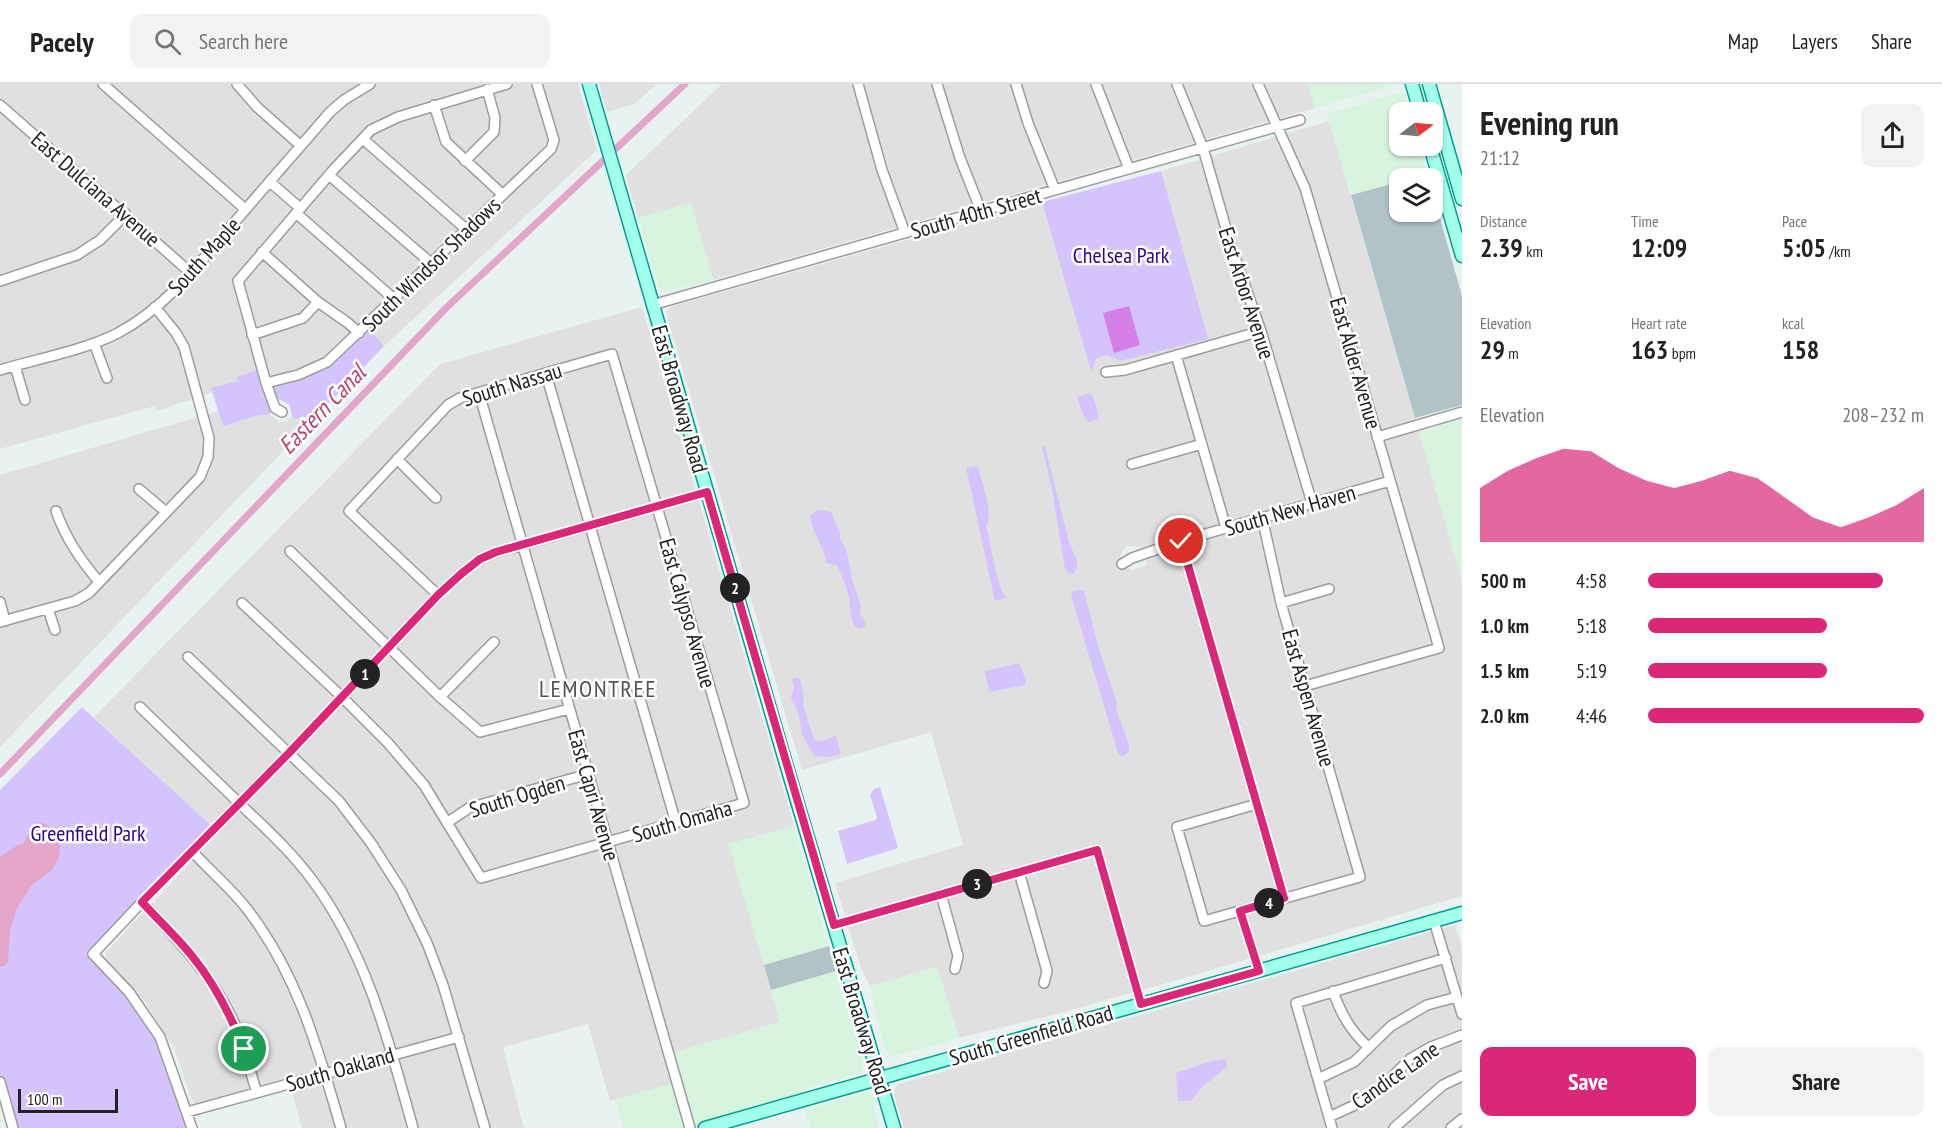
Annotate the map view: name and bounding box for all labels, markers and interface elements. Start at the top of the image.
search box [130,14,550,68]
text: Pacely [30,23,94,60]
icon: search [151,25,184,58]
text: Search here [199,27,288,55]
text: Map [1728,28,1759,55]
text: Layers [1792,28,1838,55]
text: Share [1871,28,1912,55]
text: Evening run [1480,101,1619,144]
north arrow [1389,102,1443,156]
map controls [1389,102,1443,222]
button: share [1861,104,1924,167]
street label: East Dulciana Avenue [26,125,166,253]
text: 21:12 [1480,145,1520,171]
button: layers [1389,168,1443,222]
street label: South 40th Street [907,181,1045,245]
street label: South Windsor Shadows [356,191,506,337]
street label: South Maple [162,211,246,301]
text: Distance [1480,211,1527,231]
text: Time [1631,211,1659,231]
text: Pace [1782,211,1807,231]
street label: East Arbor Avenue [1213,224,1281,362]
text: 2.39 [1480,231,1523,264]
text: 12:09 [1631,231,1687,264]
text: 5:05 [1782,231,1826,264]
park label: Chelsea Park [1073,241,1170,269]
text: km [1523,241,1543,261]
text: /km [1826,241,1851,261]
street label: East Alder Avenue [1324,294,1388,432]
text: Elevation [1480,313,1531,333]
text: Heart rate [1631,313,1687,333]
text: kcal [1782,313,1804,333]
street label: East Broadway Road [646,322,714,476]
text: 29 [1480,333,1505,366]
text: 163 [1631,333,1668,366]
text: 158 [1782,333,1819,366]
text: m [1505,343,1519,363]
text: bpm [1668,343,1696,363]
water label: Eastern Canal [272,356,374,460]
street label: South Nassau [459,356,565,412]
text: Elevation [1480,402,1544,428]
text: 208–232 m [1842,402,1924,428]
street label: South New Haven [1221,478,1359,542]
pin [1155,515,1206,566]
icon: check [1164,524,1197,557]
street label: East Calypso Avenue [653,535,723,691]
text: 500 m [1480,568,1526,594]
text: 4:58 [1576,568,1607,594]
pin: 2 [720,573,750,603]
text: 2 [731,578,739,598]
text: 1.0 km [1480,613,1529,639]
text: 5:18 [1576,613,1607,639]
street label: East Aspen Avenue [1276,626,1342,770]
text: 1.5 km [1480,658,1529,684]
text: 5:19 [1576,658,1607,684]
pin: 1 [350,659,380,689]
text: 1 [361,664,369,684]
district label: LEMONTREE [539,673,657,704]
text: 2.0 km [1480,703,1529,729]
text: 4:46 [1576,703,1607,729]
street label: East Capri Avenue [562,726,626,864]
street label: South Ogden [466,768,568,824]
street label: South Omaha [629,793,735,849]
park label: Greenfield Park [30,819,146,847]
pin: 3 [962,869,992,899]
text: 3 [973,874,981,894]
pin: 4 [1254,888,1284,918]
text: 4 [1265,893,1273,913]
street label: East Broadway Road [826,944,898,1098]
street label: South Greenfield Road [946,998,1116,1072]
pin [218,1023,269,1074]
icon: arrive [227,1032,260,1065]
street label: Candice Lane [1346,1035,1444,1115]
street label: South Oakland [283,1040,397,1098]
button: Save [1480,1047,1696,1116]
button: Share [1708,1047,1924,1116]
scale bar [18,1086,118,1114]
text: 100 m [27,1089,62,1109]

